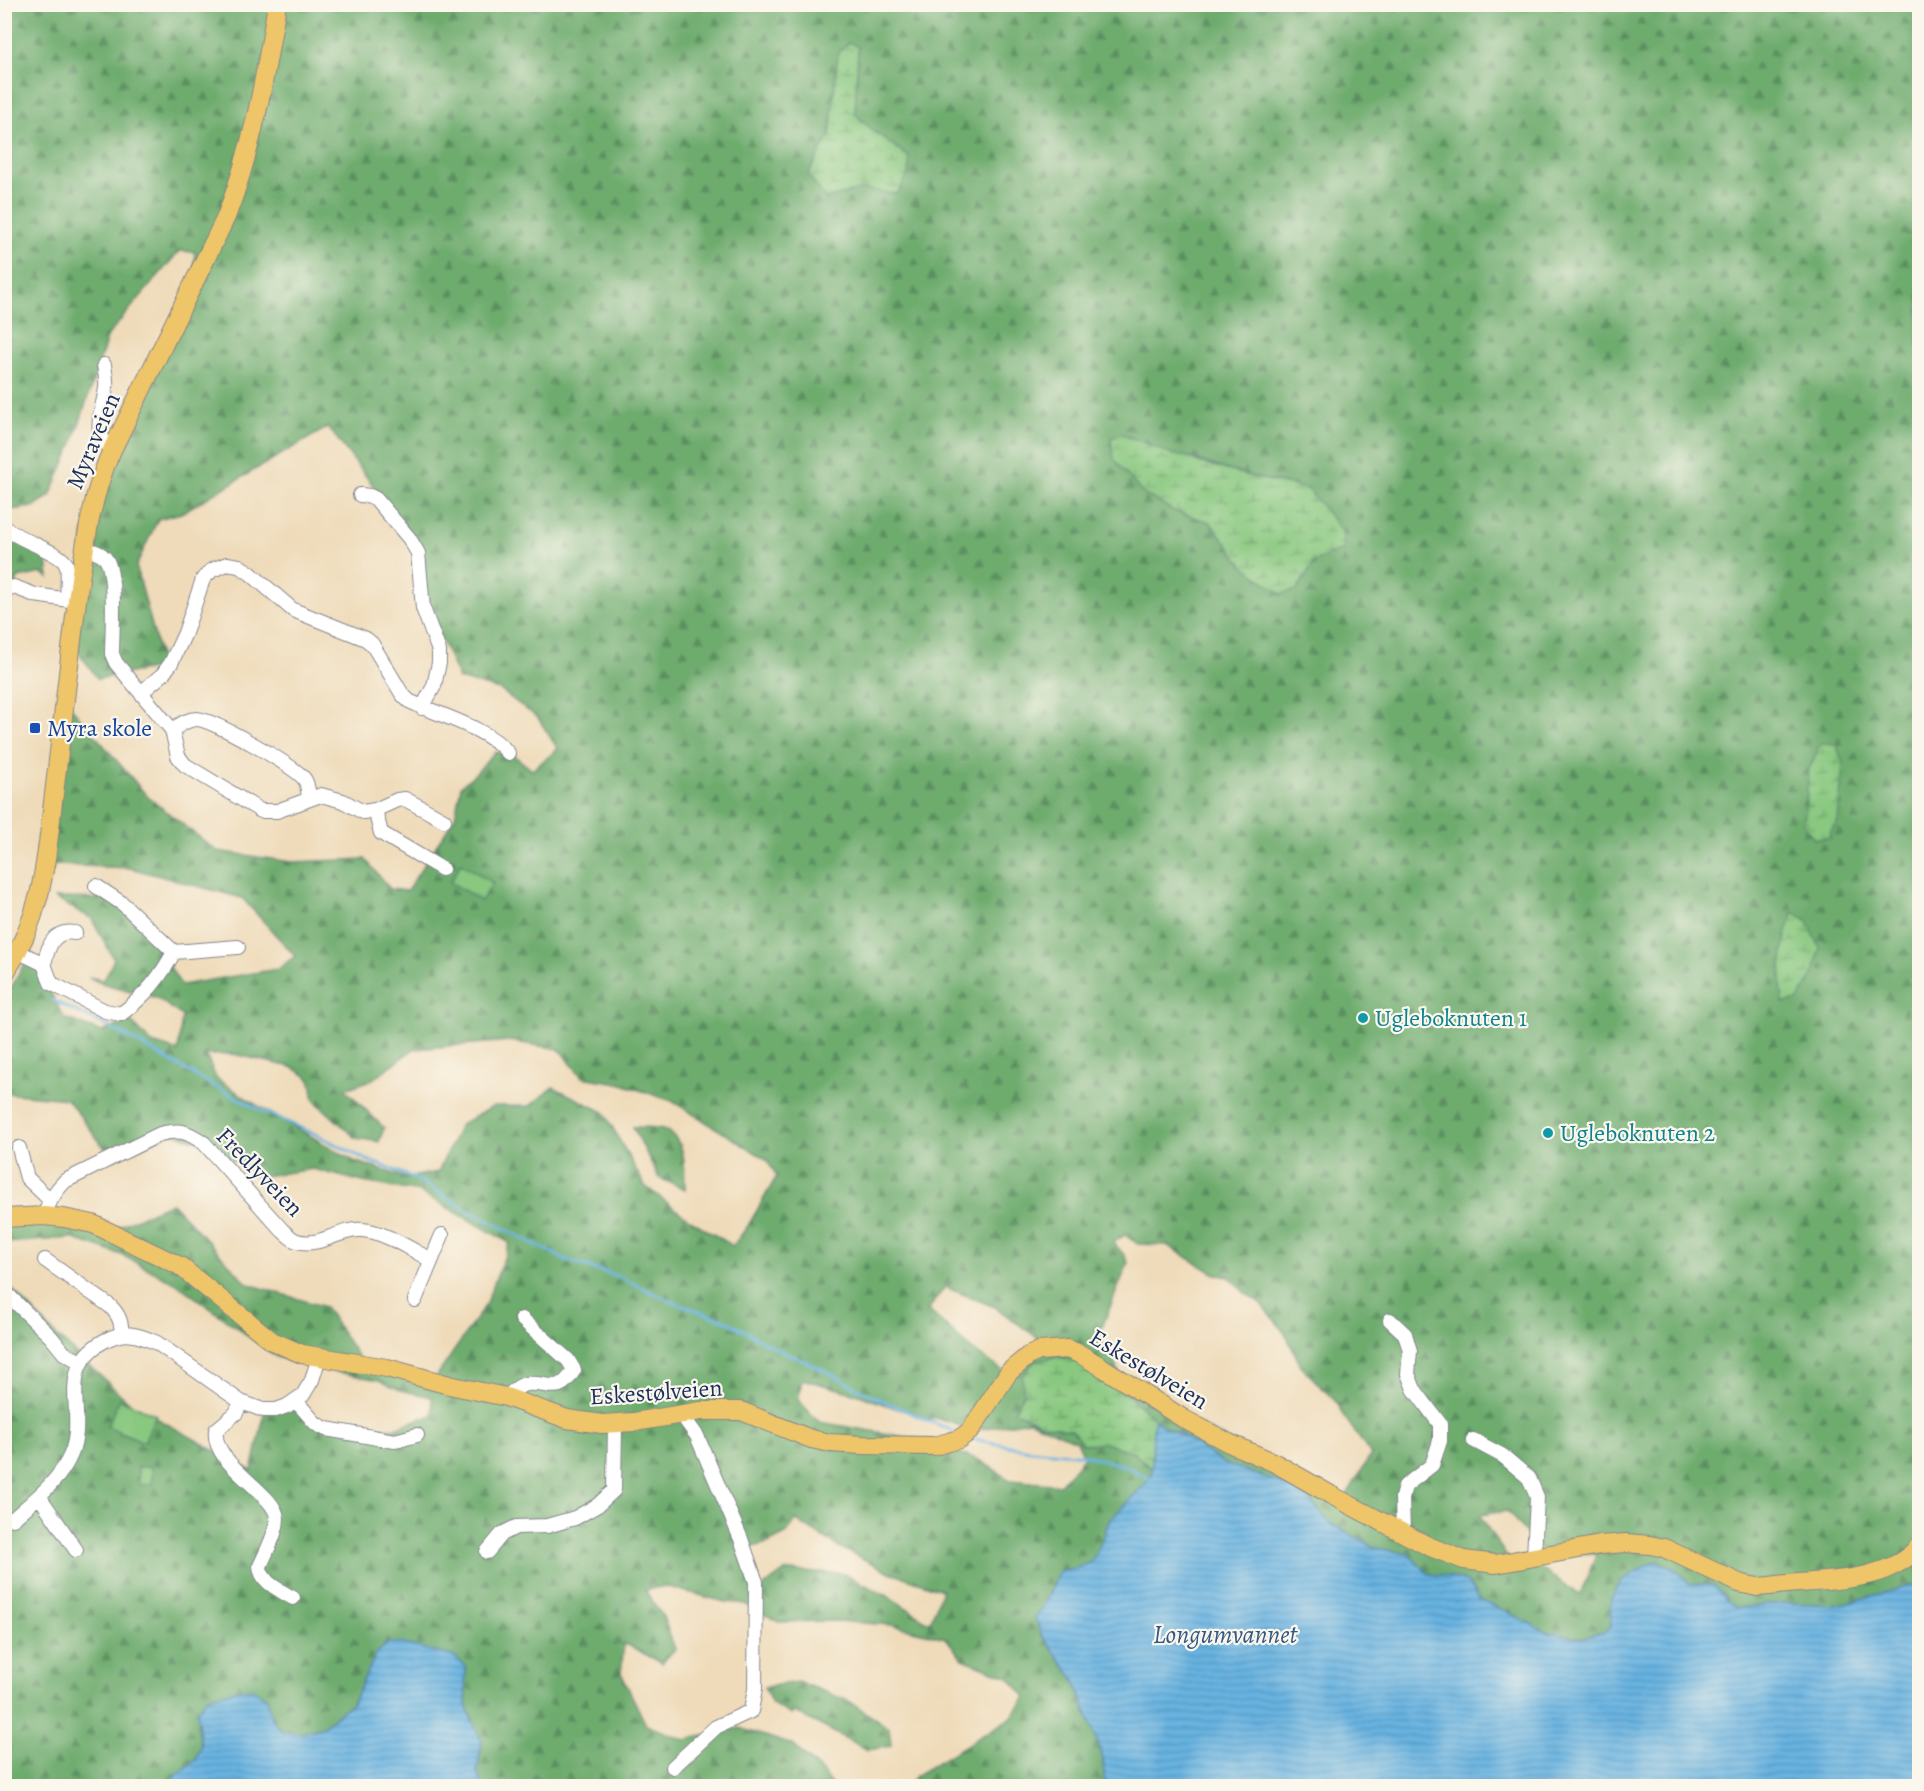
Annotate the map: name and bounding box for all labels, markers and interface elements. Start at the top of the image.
street label: Myraveien [58,388,128,494]
place label: Myra skole [47,712,152,744]
marker: Myra skole [28,721,42,735]
place label: Ugleboknuten 1 [1375,1002,1527,1034]
marker: Ugleboknuten 1 [1356,1011,1370,1025]
place label: Ugleboknuten 2 [1560,1117,1715,1149]
street label: Fredlyveien [209,1120,311,1224]
marker: Ugleboknuten 2 [1541,1126,1555,1140]
street label: Eskestølveien [1084,1321,1214,1417]
street label: Eskestølveien [588,1371,724,1413]
water label: Longumvannet [1153,1617,1299,1652]

